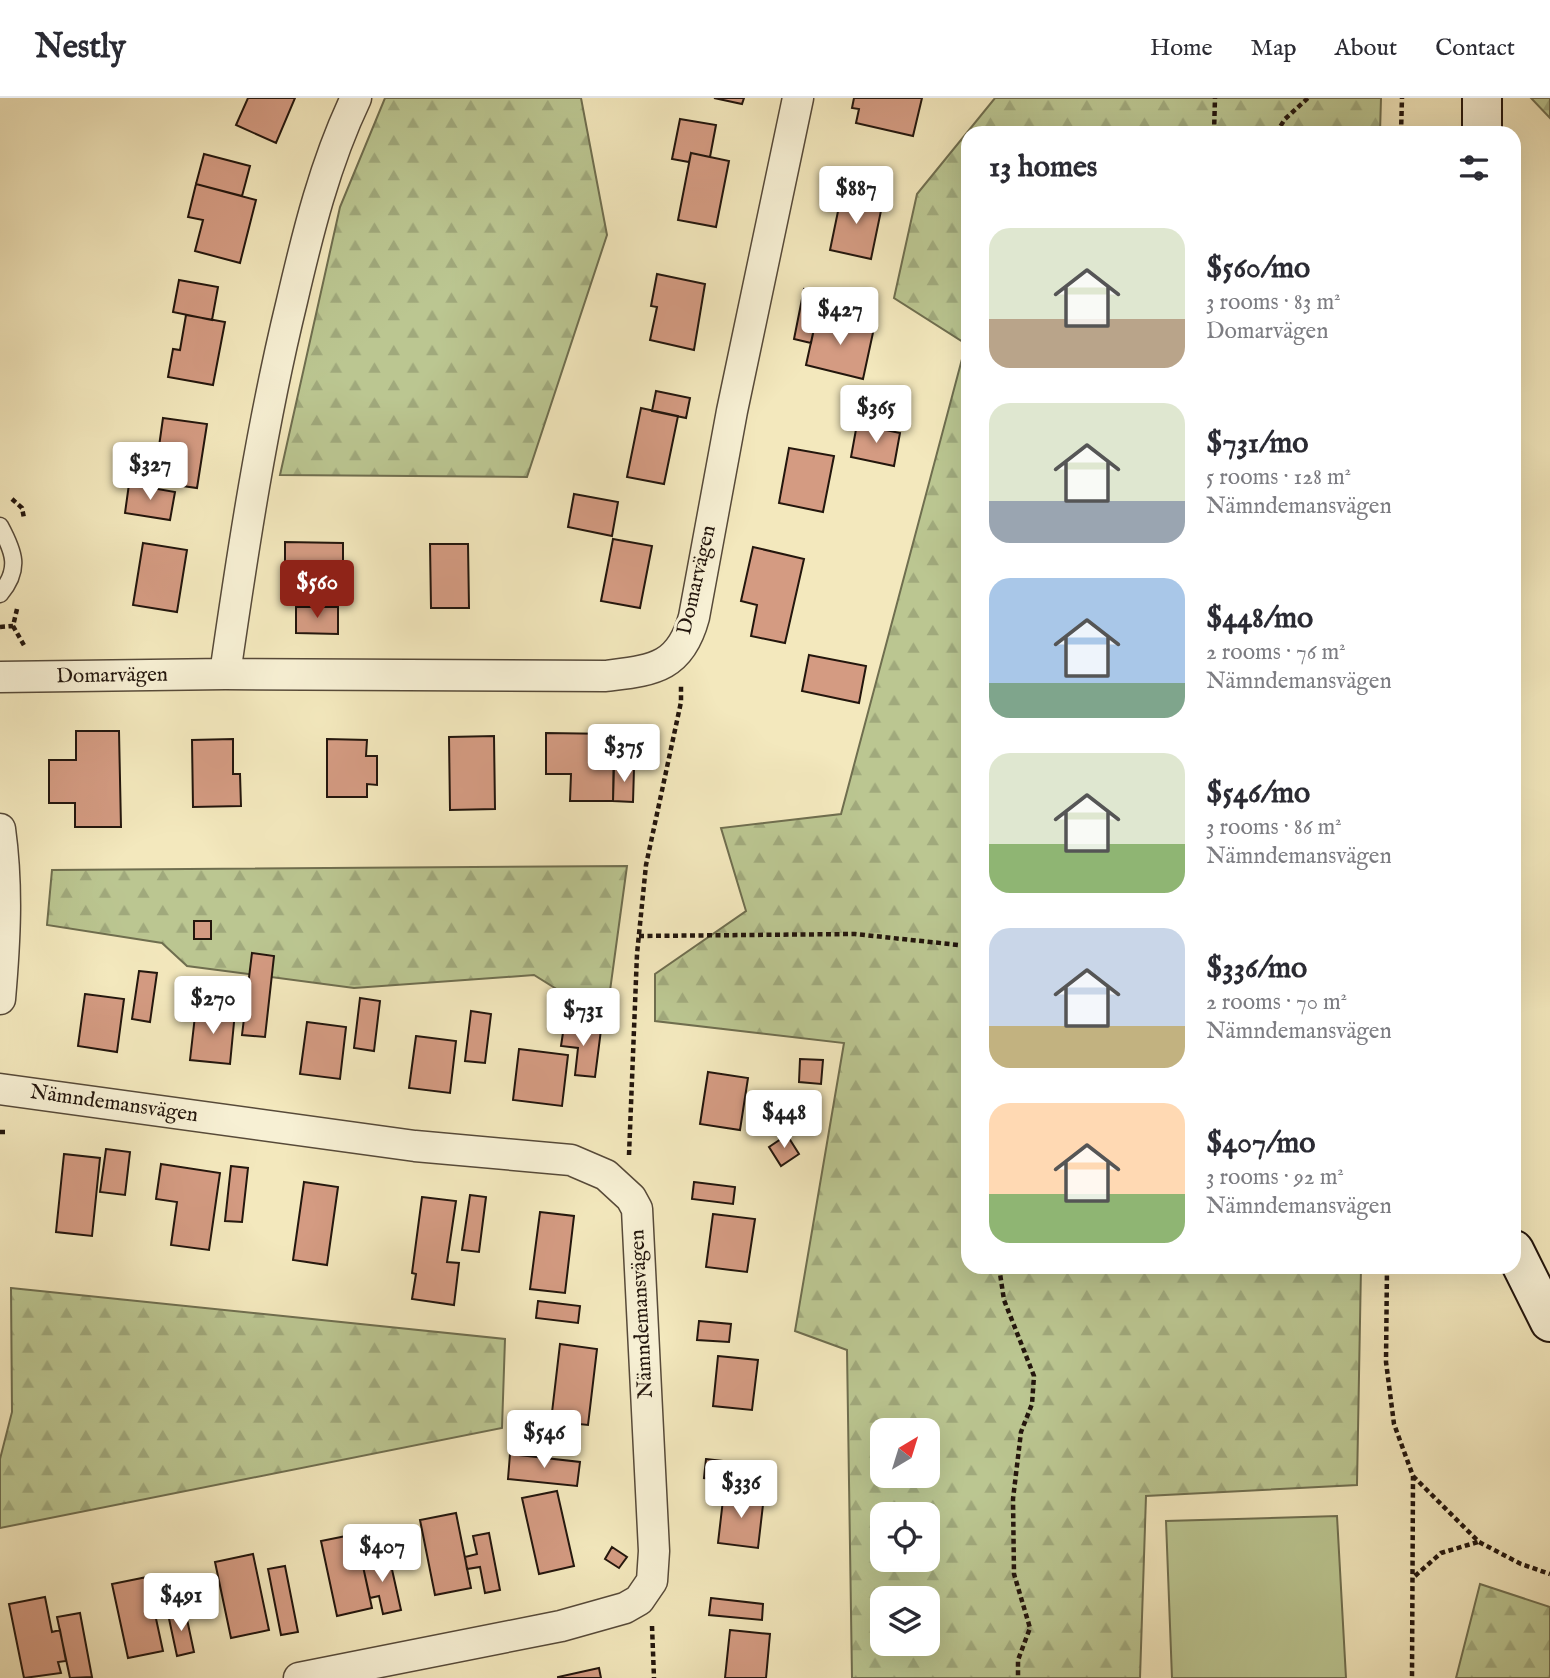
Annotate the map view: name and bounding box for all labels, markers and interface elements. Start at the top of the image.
text: Nestly [35,27,126,69]
text: Home [1150,33,1213,64]
text: Map [1251,33,1297,64]
text: About [1335,33,1397,64]
text: Contact [1435,33,1515,64]
text: 13 homes [989,149,1097,187]
icon: filters [1455,149,1493,187]
pin: $887 [815,166,897,226]
text: $887 [835,174,877,203]
text: $560/mo [1206,250,1310,288]
icon: home [1045,256,1129,340]
pin: $427 [799,288,881,347]
text: 3 rooms · 83 m² [1206,288,1341,317]
text: $427 [817,295,863,324]
text: Domarvägen [1206,317,1328,346]
pin: $365 [835,386,917,445]
text: $365 [856,393,896,422]
text: $731/mo [1206,425,1308,463]
icon: home [1045,431,1129,515]
pin: $327 [109,442,191,502]
text: $327 [129,450,171,479]
text: 5 rooms · 128 m² [1206,463,1351,492]
text: Nämndemansvägen [1206,492,1392,521]
street label: Domarvägen [671,523,723,637]
pin: $560 [276,560,358,620]
text: $560 [296,568,338,597]
text: $448/mo [1206,600,1313,638]
icon: home [1045,606,1129,690]
text: 2 rooms · 76 m² [1206,638,1346,667]
street label: Domarvägen [56,662,168,690]
text: Nämndemansvägen [1206,667,1392,696]
pin: $375 [583,724,665,784]
text: $375 [604,732,644,761]
text: $546/mo [1206,775,1310,813]
icon: home [1045,781,1129,865]
text: 3 rooms · 86 m² [1206,813,1342,842]
text: Nämndemansvägen [1206,842,1392,871]
text: $336/mo [1206,950,1307,988]
icon: home [1045,956,1129,1040]
pin: $270 [172,976,254,1036]
text: $270 [190,984,236,1013]
pin: $731 [542,988,624,1048]
text: 2 rooms · 70 m² [1206,988,1347,1017]
text: $731 [563,996,603,1025]
text: Nämndemansvägen [1206,1017,1392,1046]
street label: Nämndemansvägen [28,1079,200,1129]
pin: $448 [743,1090,825,1150]
text: $448 [762,1098,806,1127]
text: $407/mo [1206,1125,1316,1163]
icon: home [1045,1131,1129,1215]
text: 3 rooms · 92 m² [1206,1163,1344,1192]
text: Nämndemansvägen [1206,1192,1392,1221]
street label: Nämndemansvägen [624,1229,660,1399]
pin: $546 [503,1410,585,1470]
text: $546 [523,1418,565,1447]
north arrow [870,1418,940,1488]
map controls [870,1418,940,1656]
pin: $336 [700,1460,782,1520]
text: $336 [721,1468,761,1497]
button: locate [870,1502,940,1572]
pin: $407 [341,1524,423,1584]
text: $407 [359,1532,405,1561]
pin: $491 [140,1574,222,1633]
text: $491 [160,1581,202,1610]
button: layers [870,1586,940,1656]

